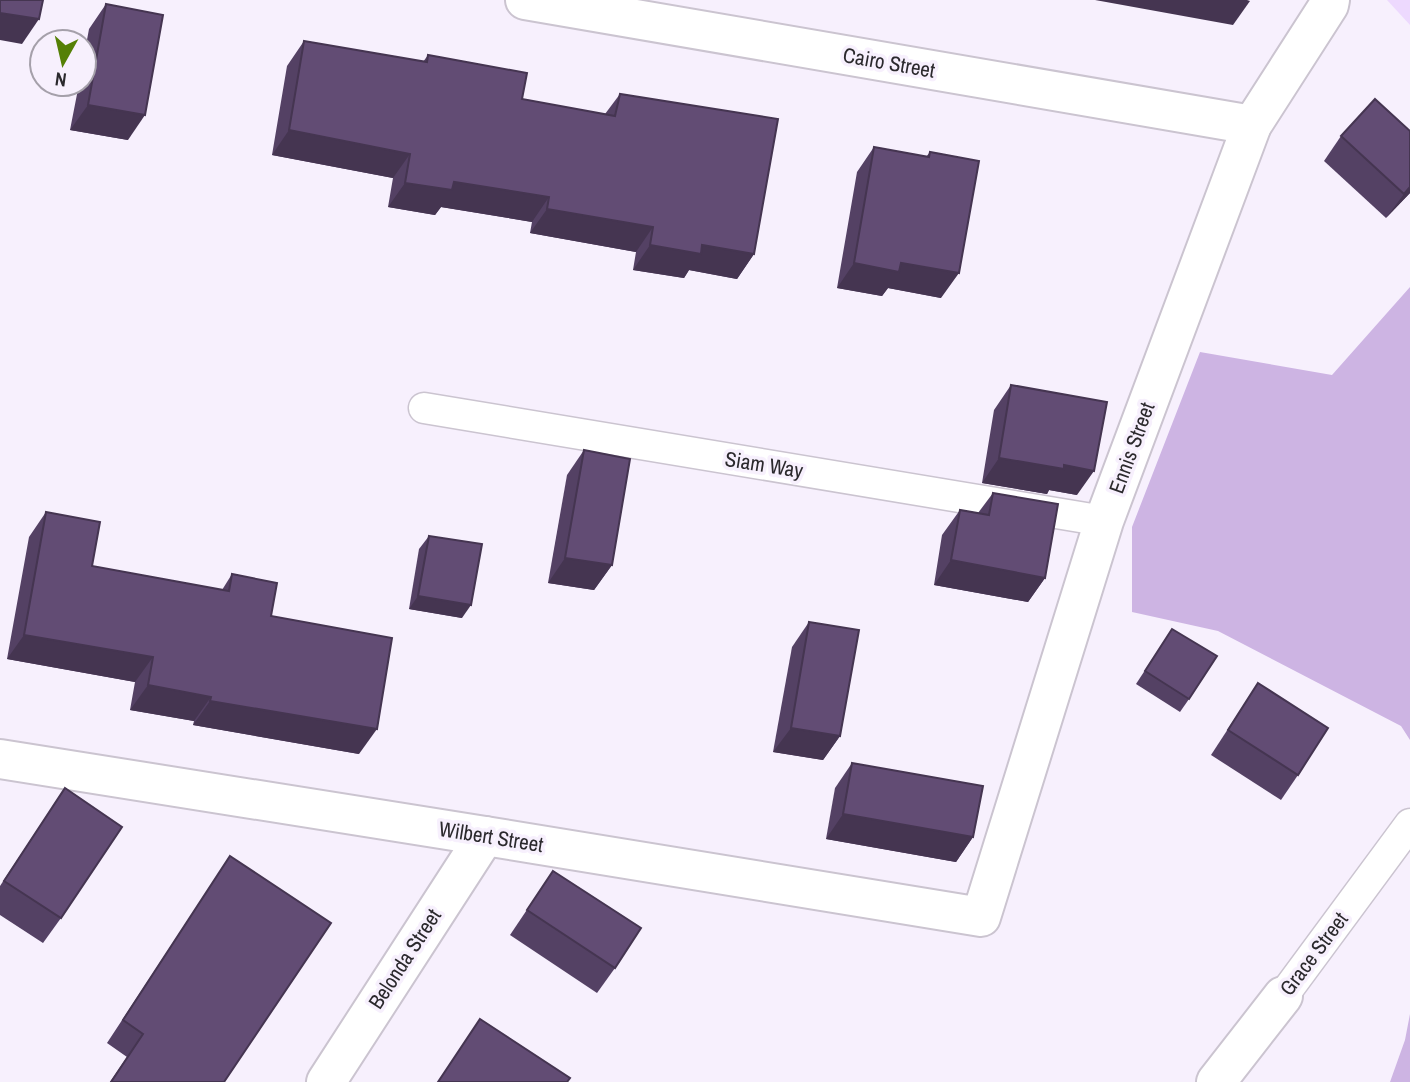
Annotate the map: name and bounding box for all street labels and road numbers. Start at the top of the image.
street label: Cairo Street [841,40,938,85]
street label: Ennis Street [1102,398,1161,497]
street label: Siam Way [723,444,806,485]
street label: Wilbert Street [437,814,546,859]
street label: Belonda Street [361,903,448,1014]
street label: Grace Street [1273,906,1355,1001]

